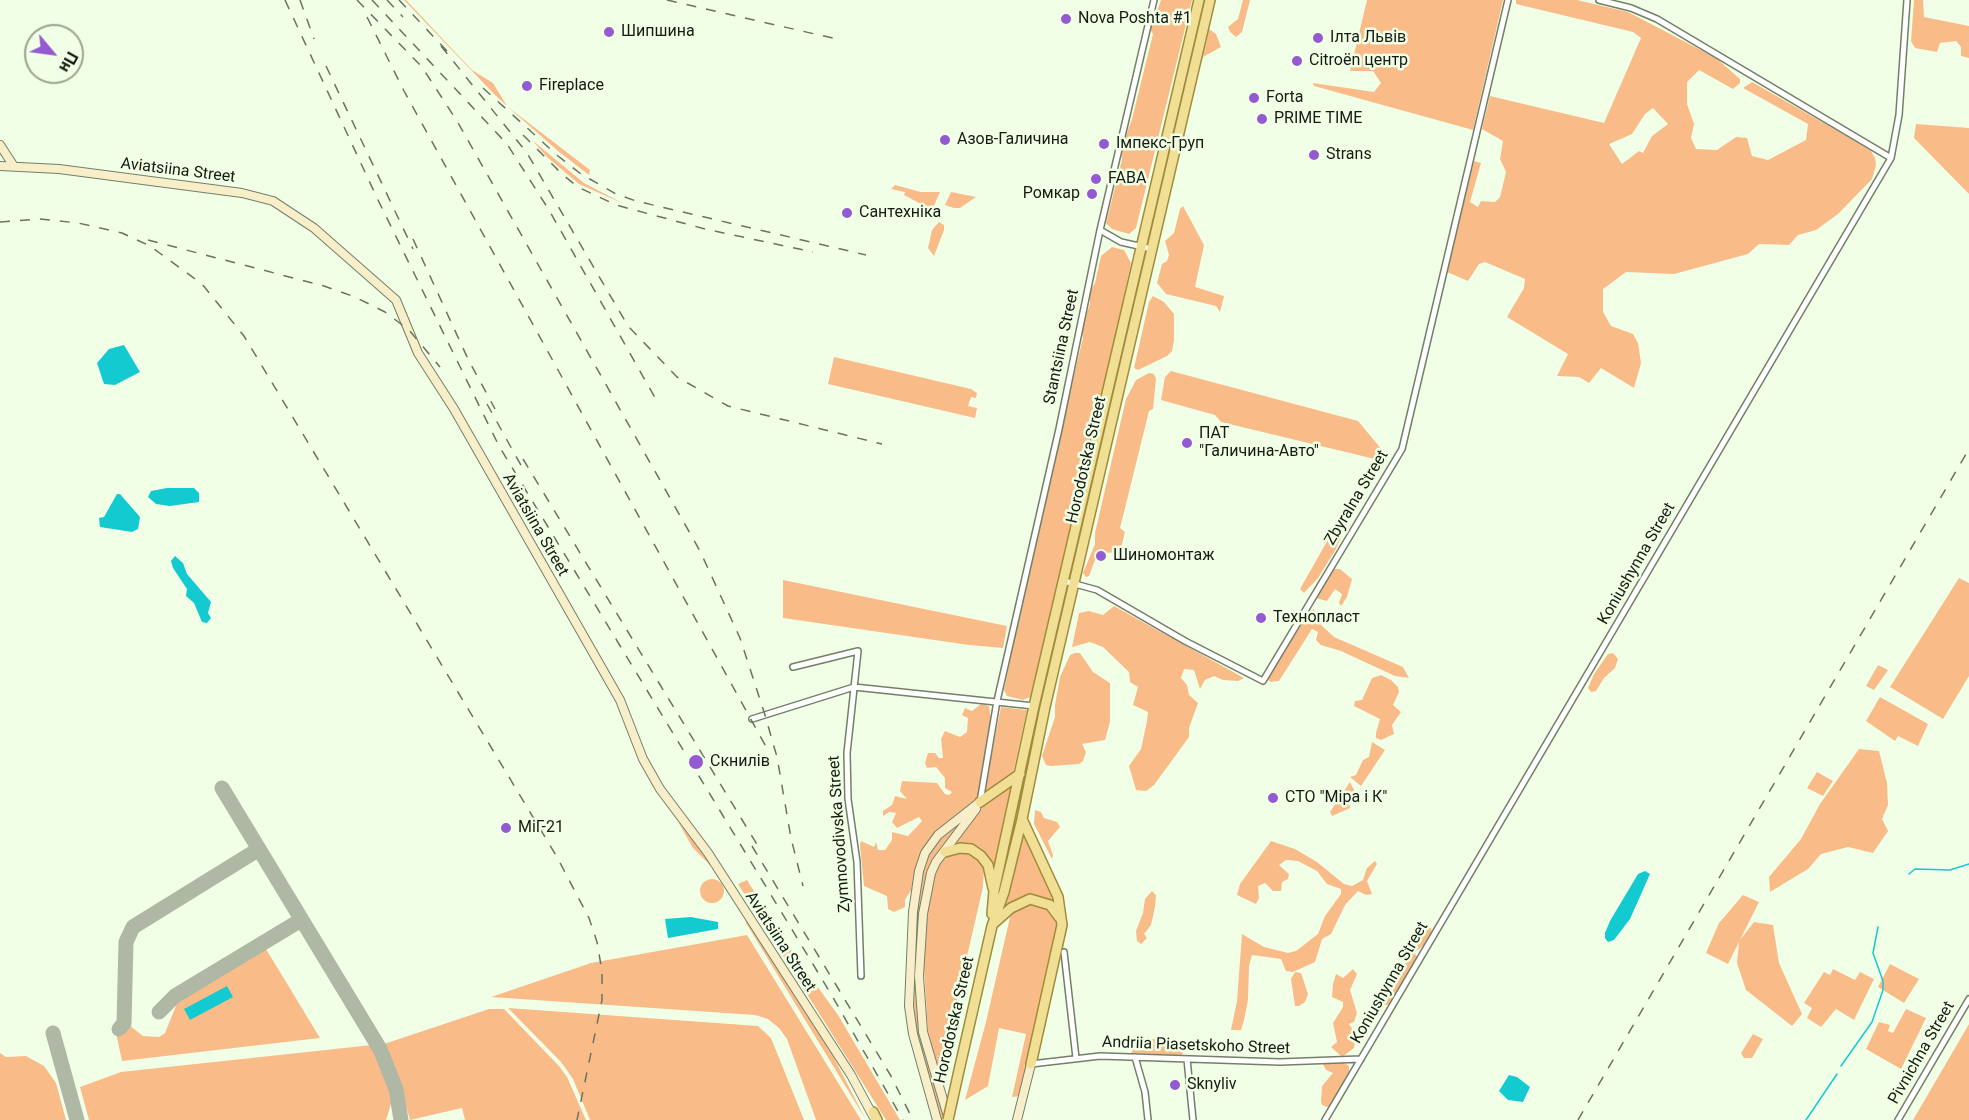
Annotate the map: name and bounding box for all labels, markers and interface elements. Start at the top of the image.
place label: Nova Poshta #1 [1078,9,1192,29]
marker: Nova Poshta #1 [1059,12,1073,26]
place label: Шипшина [621,22,695,42]
north arrow [24,24,84,84]
marker: Шипшина [602,25,616,39]
place label: Ілта Львів [1330,28,1406,48]
marker: Ілта Львів [1311,31,1325,45]
text: Пн [55,48,82,76]
place label: Citroën центр [1309,51,1408,71]
marker: Citroën центр [1290,54,1304,68]
place label: Fireplace [539,76,604,96]
marker: Fireplace [520,79,534,93]
place label: Forta [1266,88,1304,108]
marker: Forta [1247,91,1261,105]
place label: PRIME TIME [1274,109,1362,129]
marker: PRIME TIME [1255,112,1269,126]
place label: Азов-Галичина [957,130,1069,150]
marker: Азов-Галичина [938,133,952,147]
place label: Імпекс-Груп [1116,134,1204,154]
marker: Імпекс-Груп [1097,137,1111,151]
place label: Strans [1326,145,1372,165]
marker: Strans [1307,148,1321,162]
street label: Aviatsiina Street [120,154,236,188]
place label: FABA [1108,169,1146,189]
marker: FABA [1089,172,1103,186]
place label: Ромкар [1023,184,1080,204]
marker: Ромкар [1085,187,1099,201]
place label: Сантехніка [859,203,941,223]
marker: Сантехніка [840,206,854,220]
street label: Stantsiina Street [1040,288,1084,406]
street label: Horodotska Street [1063,395,1111,525]
place label: ПАТ "Галичина-Авто" [1199,424,1319,462]
marker: ПАТ "Галичина-Авто" [1180,436,1194,450]
street label: Zbyralna Street [1321,447,1393,549]
street label: Aviatsiina Street [498,470,572,580]
street label: Koniushynna Street [1594,500,1680,628]
place label: Шиномонтаж [1113,546,1214,566]
marker: Шиномонтаж [1094,549,1108,563]
place label: Технопласт [1273,608,1360,628]
marker: Технопласт [1254,611,1268,625]
place label: Скнилів [710,752,770,772]
marker: Скнилів [687,753,705,771]
street label: Zymnovodivska Street [825,755,855,913]
place label: СТО "Міра і К" [1285,788,1387,808]
marker: СТО "Міра і К" [1266,791,1280,805]
place label: МіГ-21 [518,818,564,838]
marker: МіГ-21 [499,821,513,835]
street label: Aviatsiina Street [741,888,819,996]
street label: Koniushynna Street [1347,919,1433,1047]
street label: Horodotska Street [931,955,979,1085]
street label: Pivnichna Street [1885,998,1959,1108]
street label: Andriia Piasetskoho Street [1101,1033,1291,1059]
place label: Sknyliv [1187,1075,1237,1095]
marker: Sknyliv [1168,1078,1182,1092]

